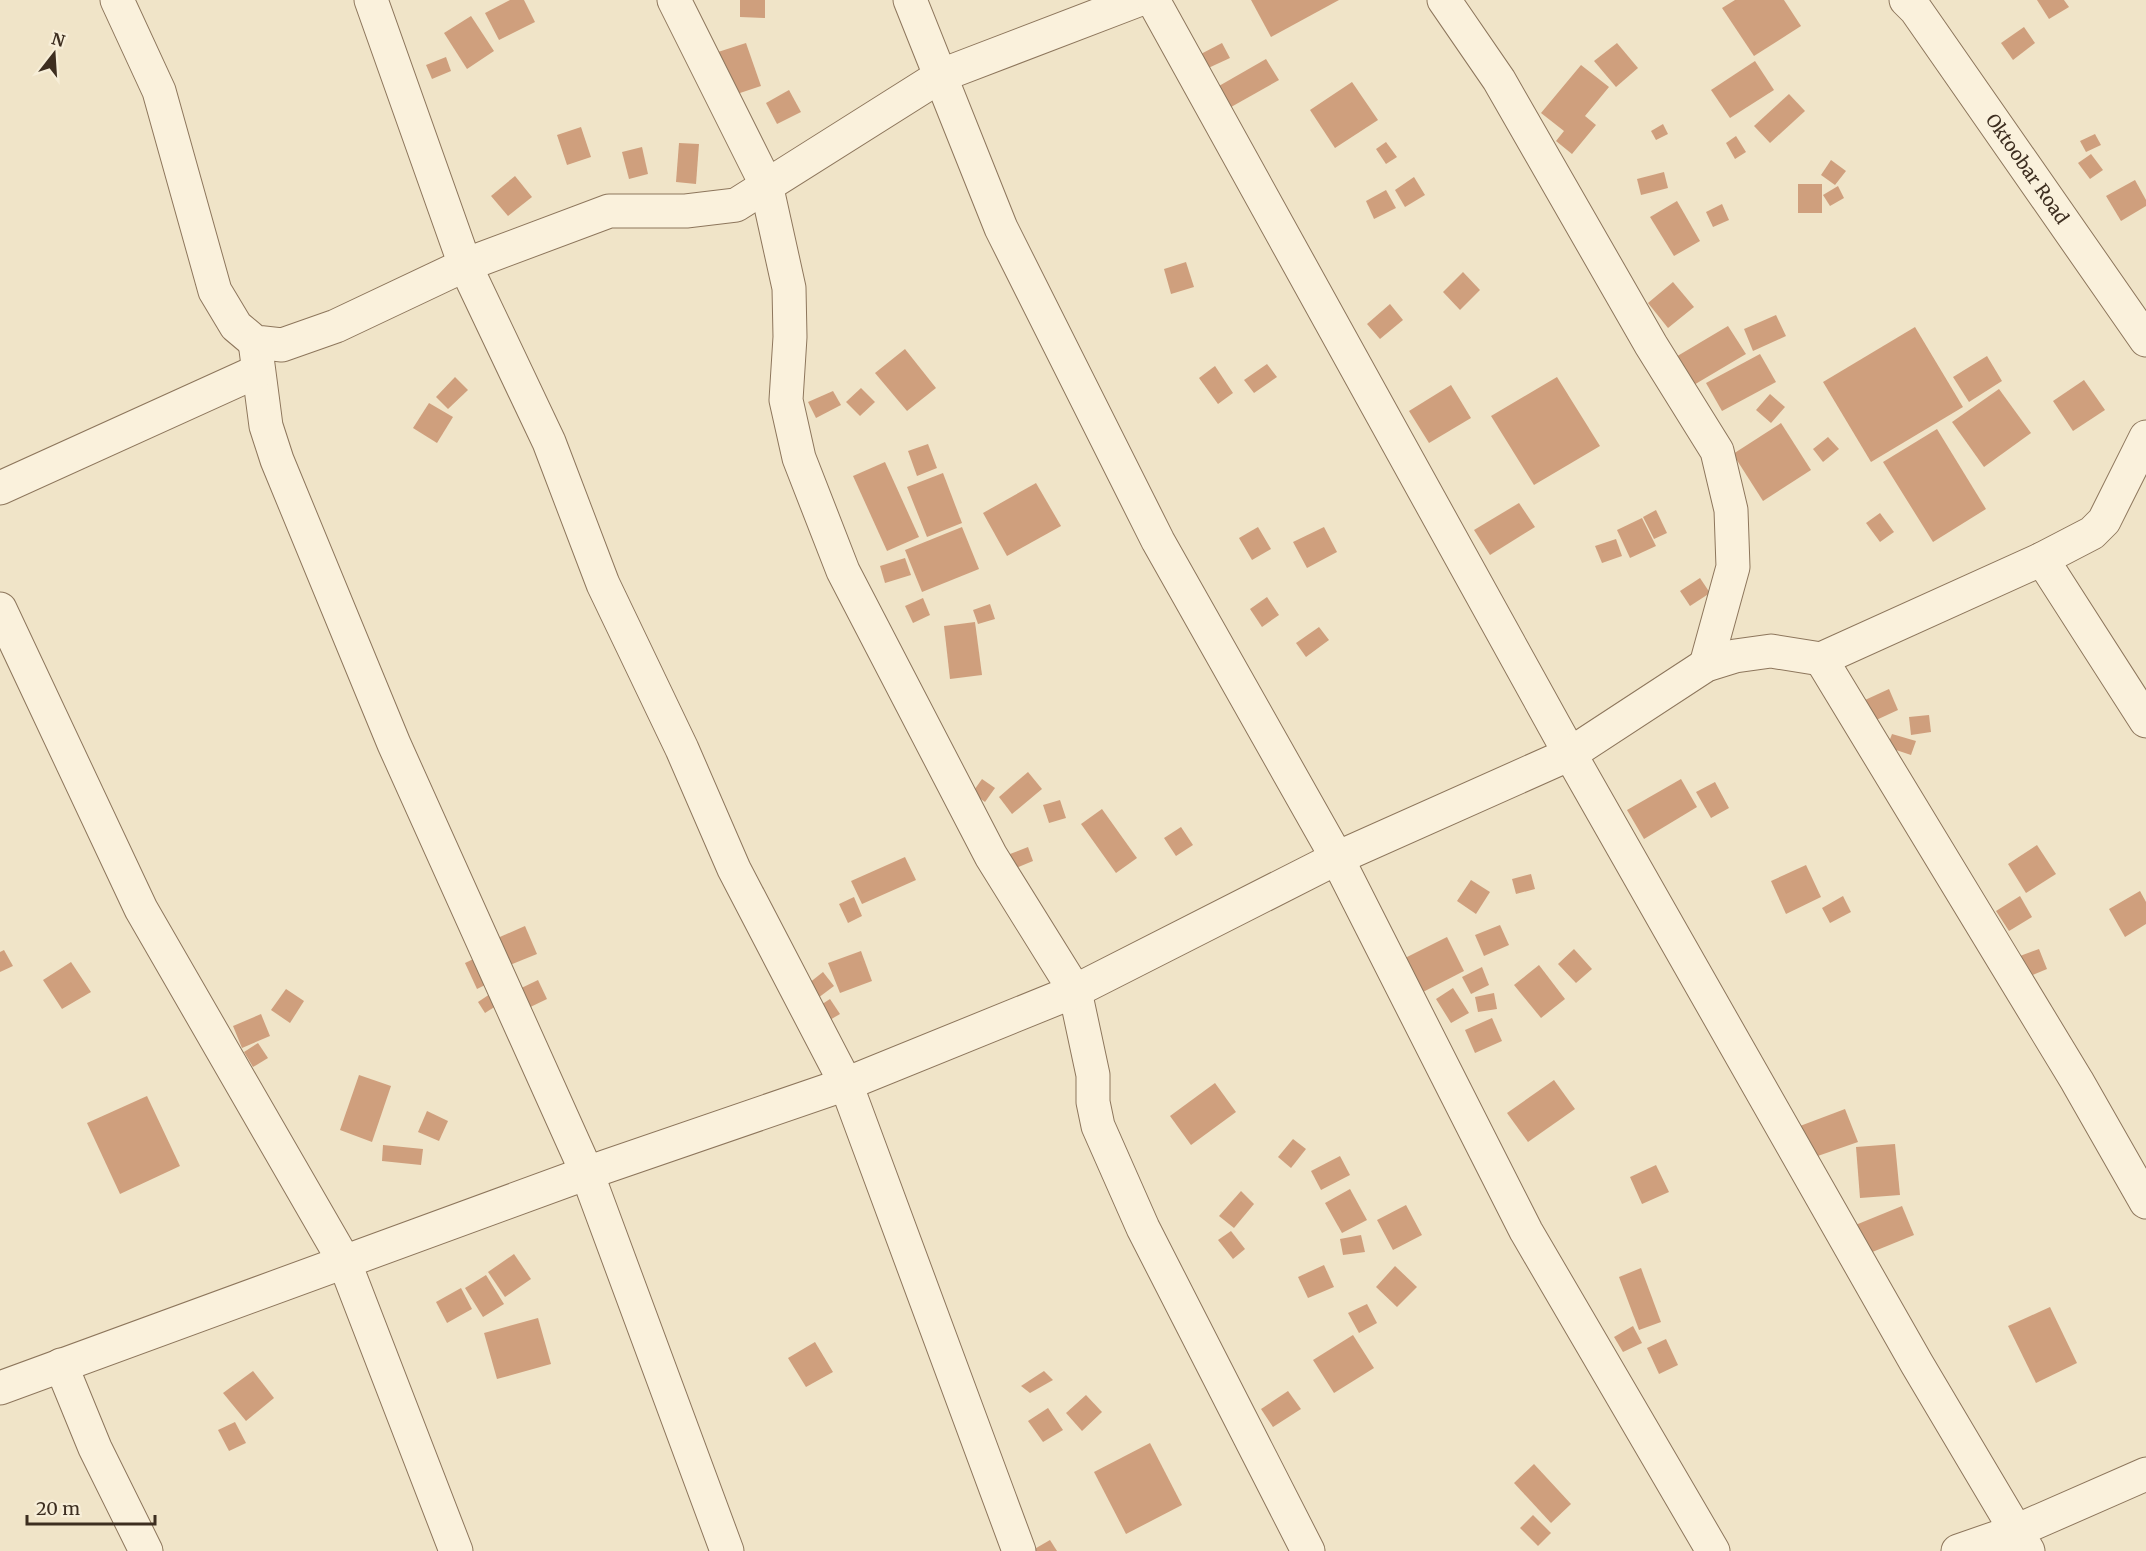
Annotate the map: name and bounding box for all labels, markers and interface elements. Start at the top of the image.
north arrow [24,24,84,84]
text: N [49,28,68,51]
street label: Oktoobar Road [1981,109,2074,228]
scale bar [27,1488,154,1526]
text: 20 m [36,1497,80,1520]

